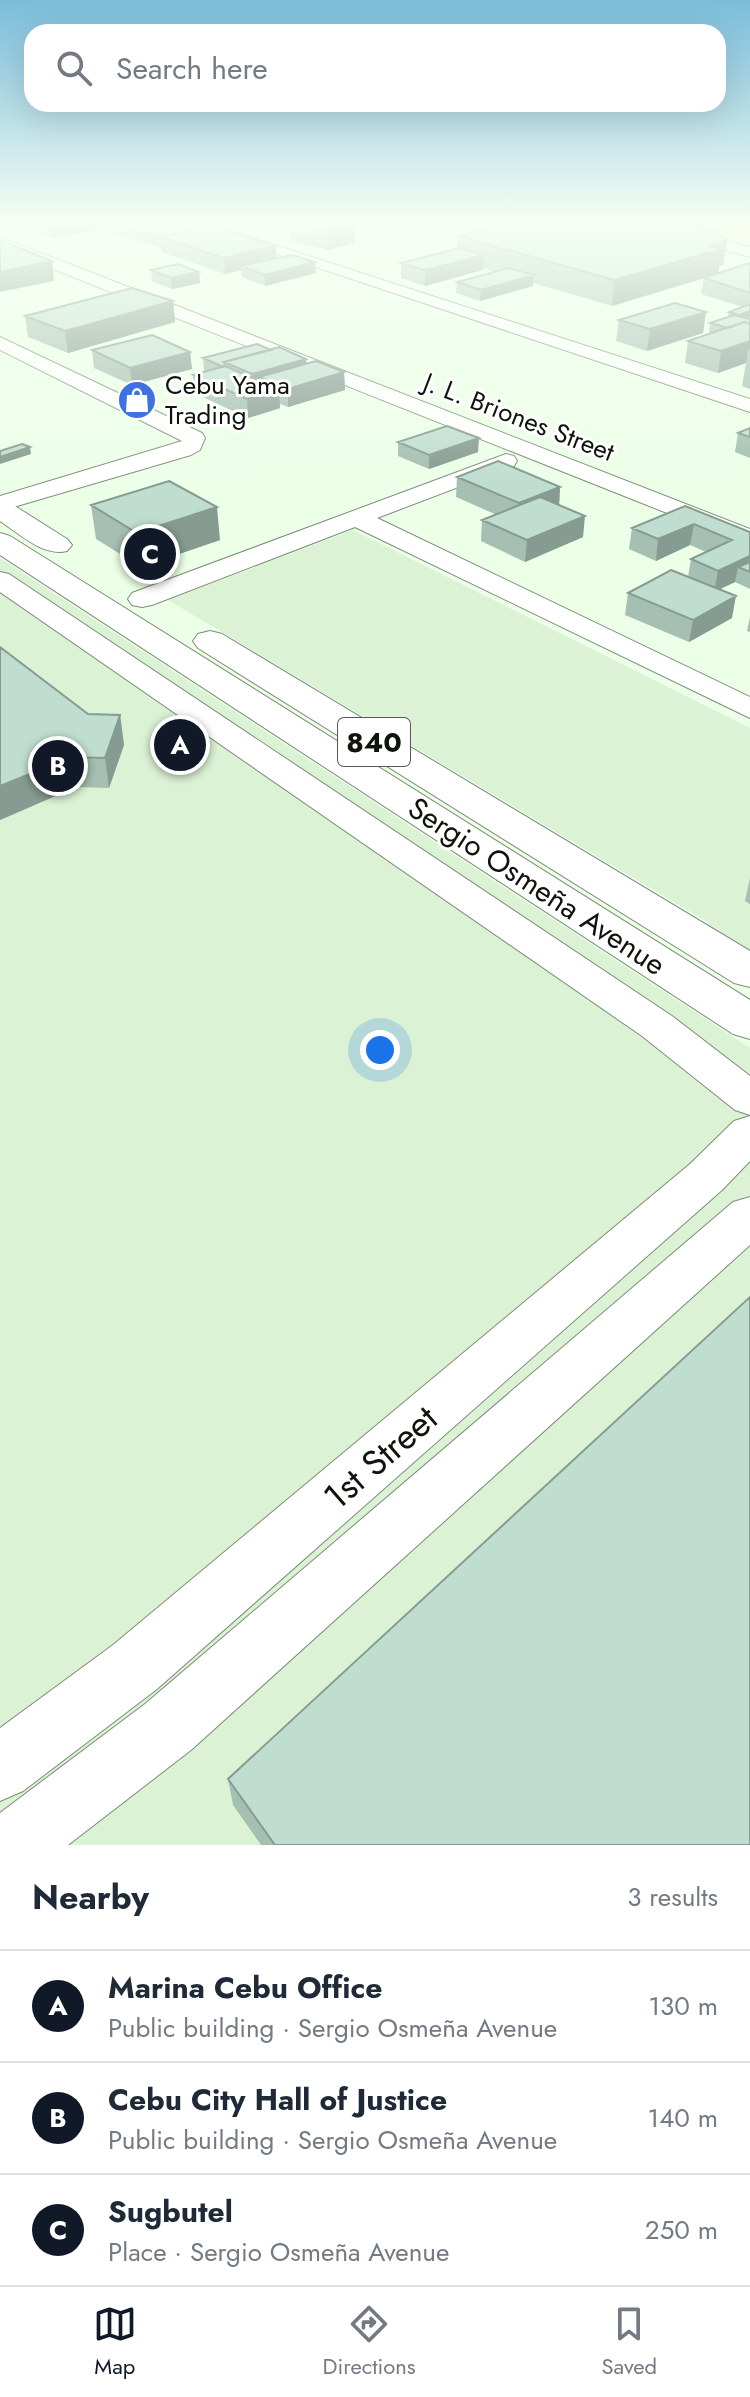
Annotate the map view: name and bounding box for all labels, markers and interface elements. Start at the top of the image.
search box [24,24,726,112]
icon: search [52,46,96,90]
text: Search here [116,47,268,90]
street label: J. L. Briones Street [415,362,621,471]
place label: Cebu Yama Trading [165,366,290,434]
shop icon: Cebu Yama Trading [116,379,158,421]
pin: C [124,524,176,584]
pin: A [154,715,206,775]
road number: 840 [338,718,410,766]
pin: B [32,736,84,796]
street label: Sergio Osmeña Avenue [400,786,674,986]
your location [360,1030,400,1070]
street label: 1st Street [312,1393,449,1521]
text: Nearby [32,1873,149,1922]
text: 3 results [627,1878,718,1916]
text: Marina Cebu Office [108,1966,382,2009]
text: A [48,1987,68,2025]
text: 130 m [648,1987,718,2025]
text: Public building · Sergio Osmeña Avenue [108,2009,557,2047]
text: Cebu City Hall of Justice [108,2078,447,2121]
text: B [49,2099,67,2137]
text: 140 m [647,2099,718,2137]
text: Public building · Sergio Osmeña Avenue [108,2121,557,2159]
text: Sugbutel [108,2190,233,2233]
text: C [49,2211,67,2249]
text: 250 m [645,2211,718,2249]
text: Place · Sergio Osmeña Avenue [108,2233,449,2271]
tab: Map [93,2302,137,2382]
tab: Directions [323,2302,416,2382]
tab: Saved [601,2302,657,2382]

